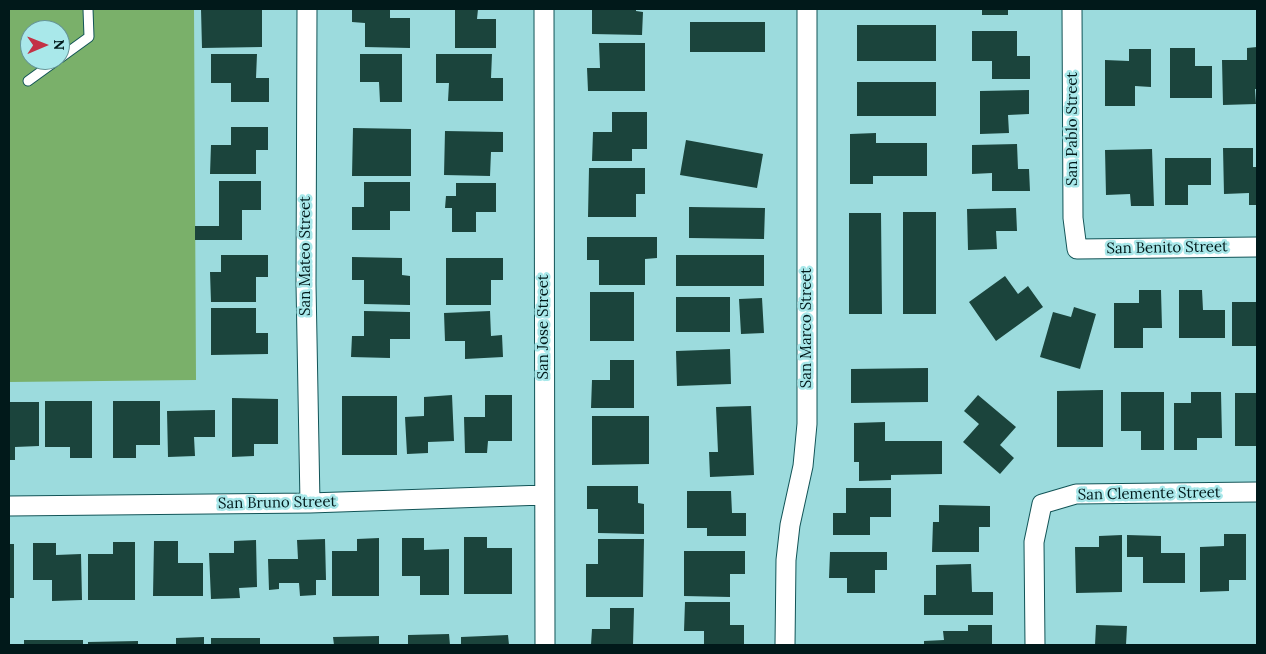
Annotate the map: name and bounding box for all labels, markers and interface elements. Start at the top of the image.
north arrow [20,20,70,70]
text: N [50,39,68,50]
street label: San Pablo Street [1064,72,1082,186]
street label: San Mateo Street [297,196,315,316]
street label: San Benito Street [1106,238,1228,258]
street label: San Marco Street [798,268,816,388]
street label: San Jose Street [535,274,553,380]
street label: San Clemente Street [1077,484,1221,504]
street label: San Bruno Street [218,493,336,513]

